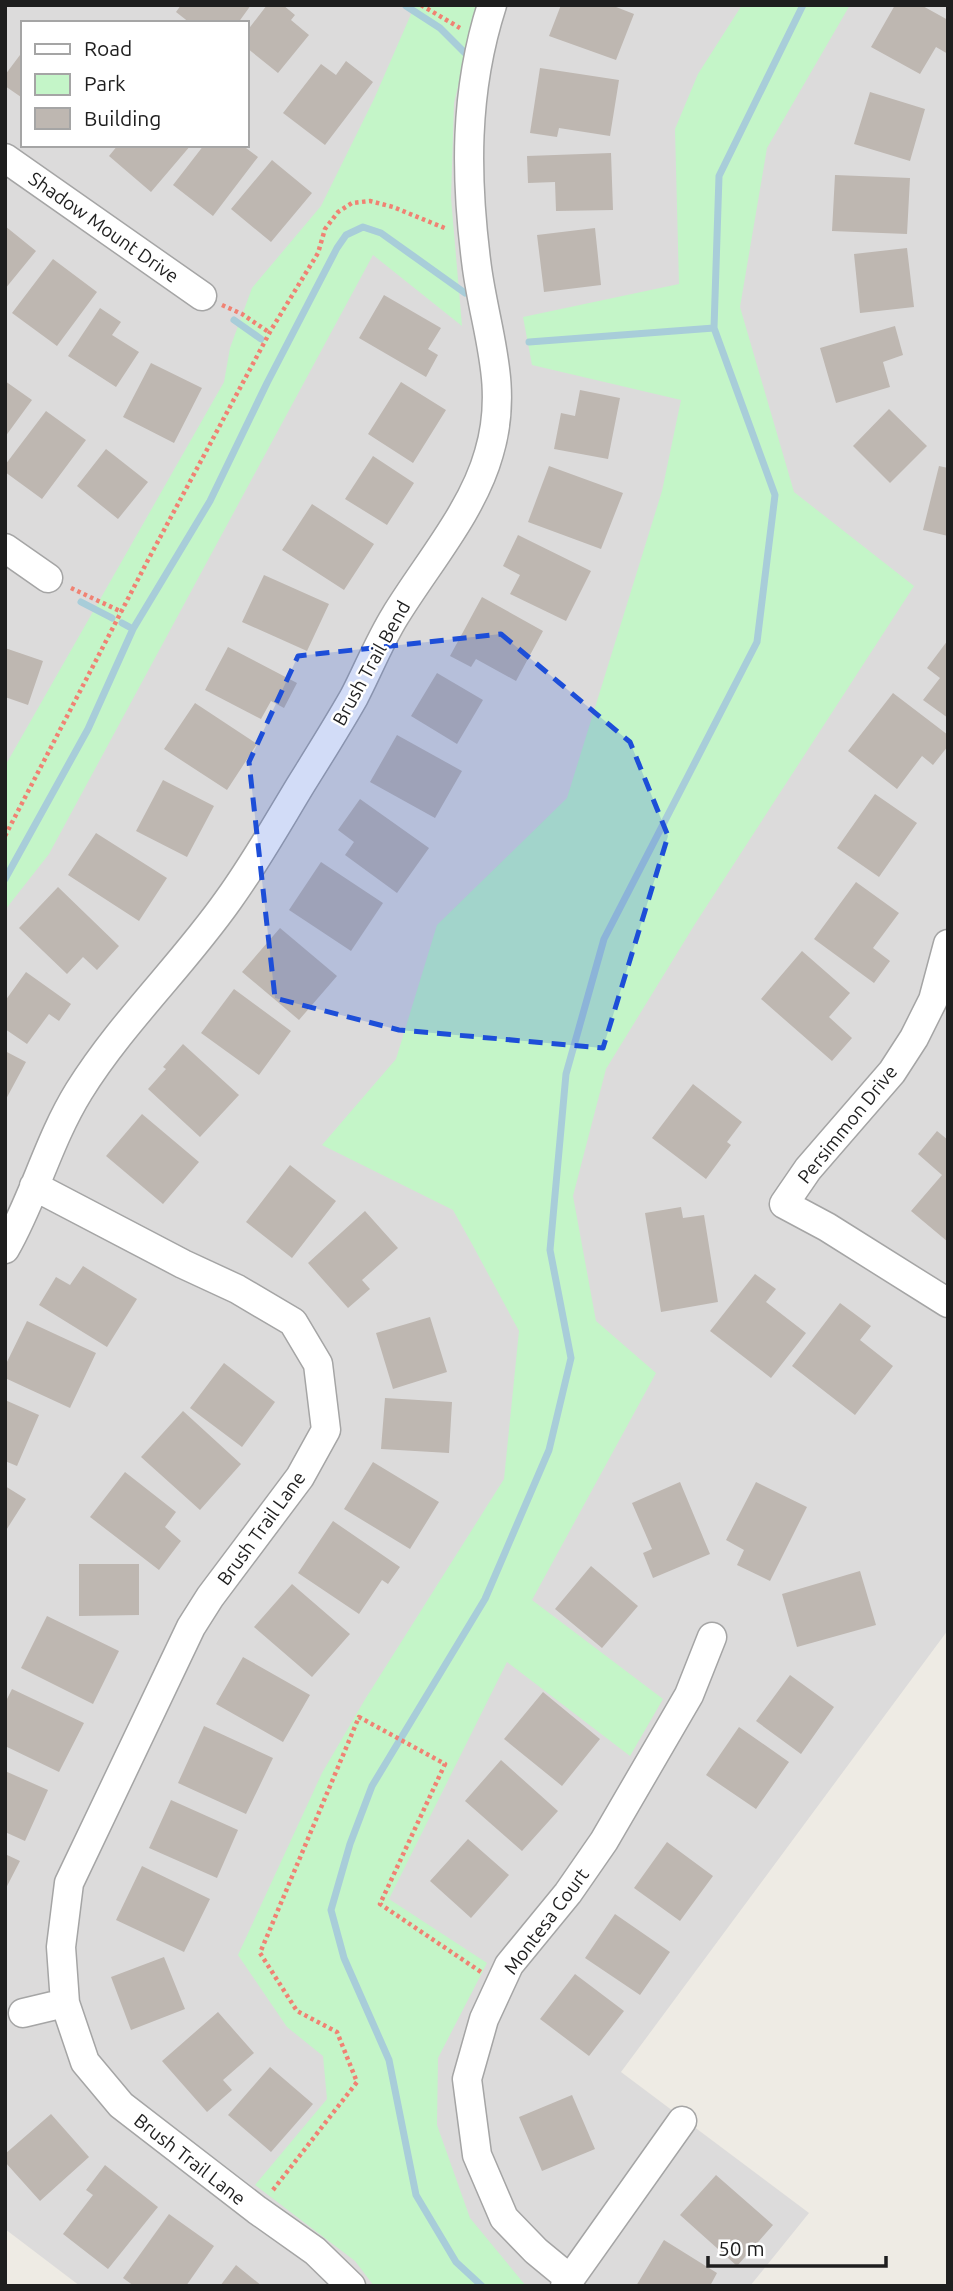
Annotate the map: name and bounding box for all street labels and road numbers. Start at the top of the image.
street label: Shadow Mount Drive [25,167,183,287]
street label: Brush Trail Bend [328,597,414,729]
street label: Persimmon Drive [793,1061,901,1187]
street label: Brush Trail Lane [212,1467,310,1589]
street label: Montesa Court [499,1863,593,1978]
street label: Brush Trail Lane [130,2109,250,2209]

